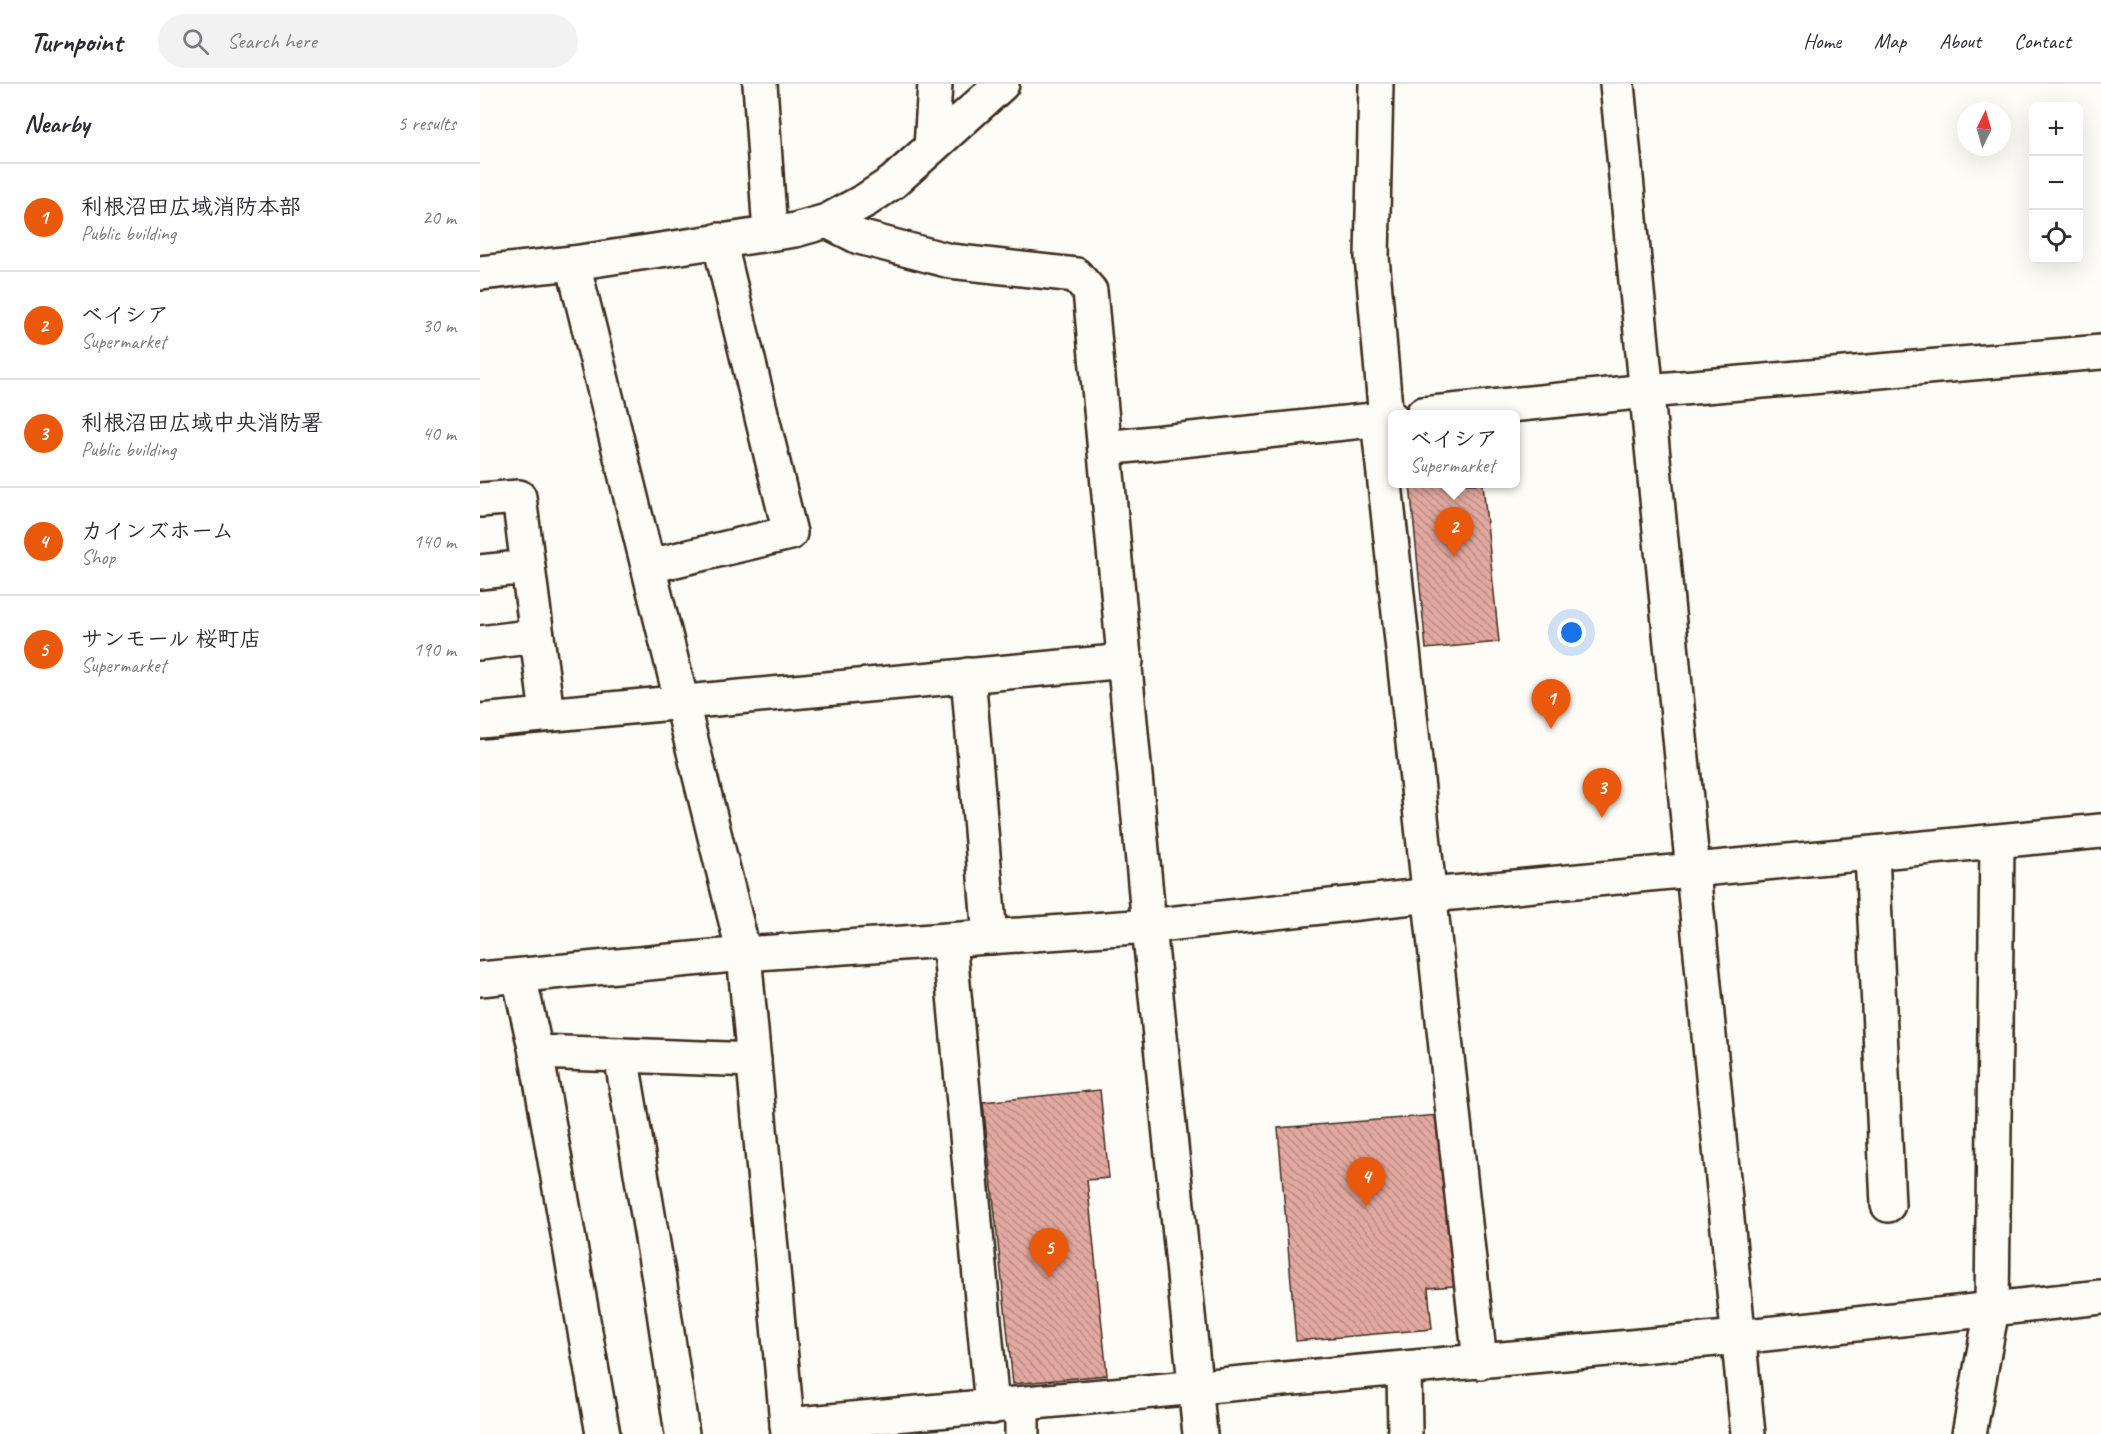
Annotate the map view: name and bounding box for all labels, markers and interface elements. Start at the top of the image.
search box [158,14,578,68]
text: Turnpoint [30,24,122,59]
icon: search [179,25,212,58]
text: Search here [227,27,317,55]
text: Home [1803,28,1841,54]
text: Map [1874,28,1906,54]
text: About [1939,28,1981,54]
text: Contact [2014,28,2071,54]
north arrow [1957,102,2011,156]
map controls [2029,102,2083,264]
button: + [2029,102,2083,156]
text: Nearby [24,107,89,140]
text: 5 results [397,111,456,136]
button: − [2029,156,2083,210]
text: 利根沼田広域消防本部 [81,193,301,221]
text: 1 [39,205,48,230]
text: 20 m [422,205,456,230]
button: locate [2029,210,2083,264]
text: Public building [81,221,176,246]
text: ベイシア [81,301,169,329]
text: 2 [39,313,48,338]
text: 30 m [422,313,456,338]
text: Supermarket [81,329,166,354]
text: 利根沼田広域中央消防署 [81,409,323,437]
popup [1388,410,1520,488]
text: 3 [39,421,48,446]
text: 40 m [422,421,456,446]
text: ベイシア [1410,425,1498,453]
text: Public building [81,437,176,462]
text: Supermarket [1410,453,1495,478]
pin: 2 [1434,508,1474,557]
text: カインズホーム [81,517,234,545]
text: 4 [39,529,48,554]
text: 140 m [413,529,456,554]
text: Shop [81,545,115,570]
your location [1557,618,1586,647]
text: サンモール 桜町店 [81,625,261,653]
text: 5 [39,637,48,662]
text: 190 m [413,637,456,662]
text: Supermarket [81,653,166,678]
pin: 1 [1532,680,1570,729]
pin: 3 [1582,768,1622,818]
pin: 4 [1346,1158,1386,1207]
pin: 5 [1030,1228,1068,1278]

